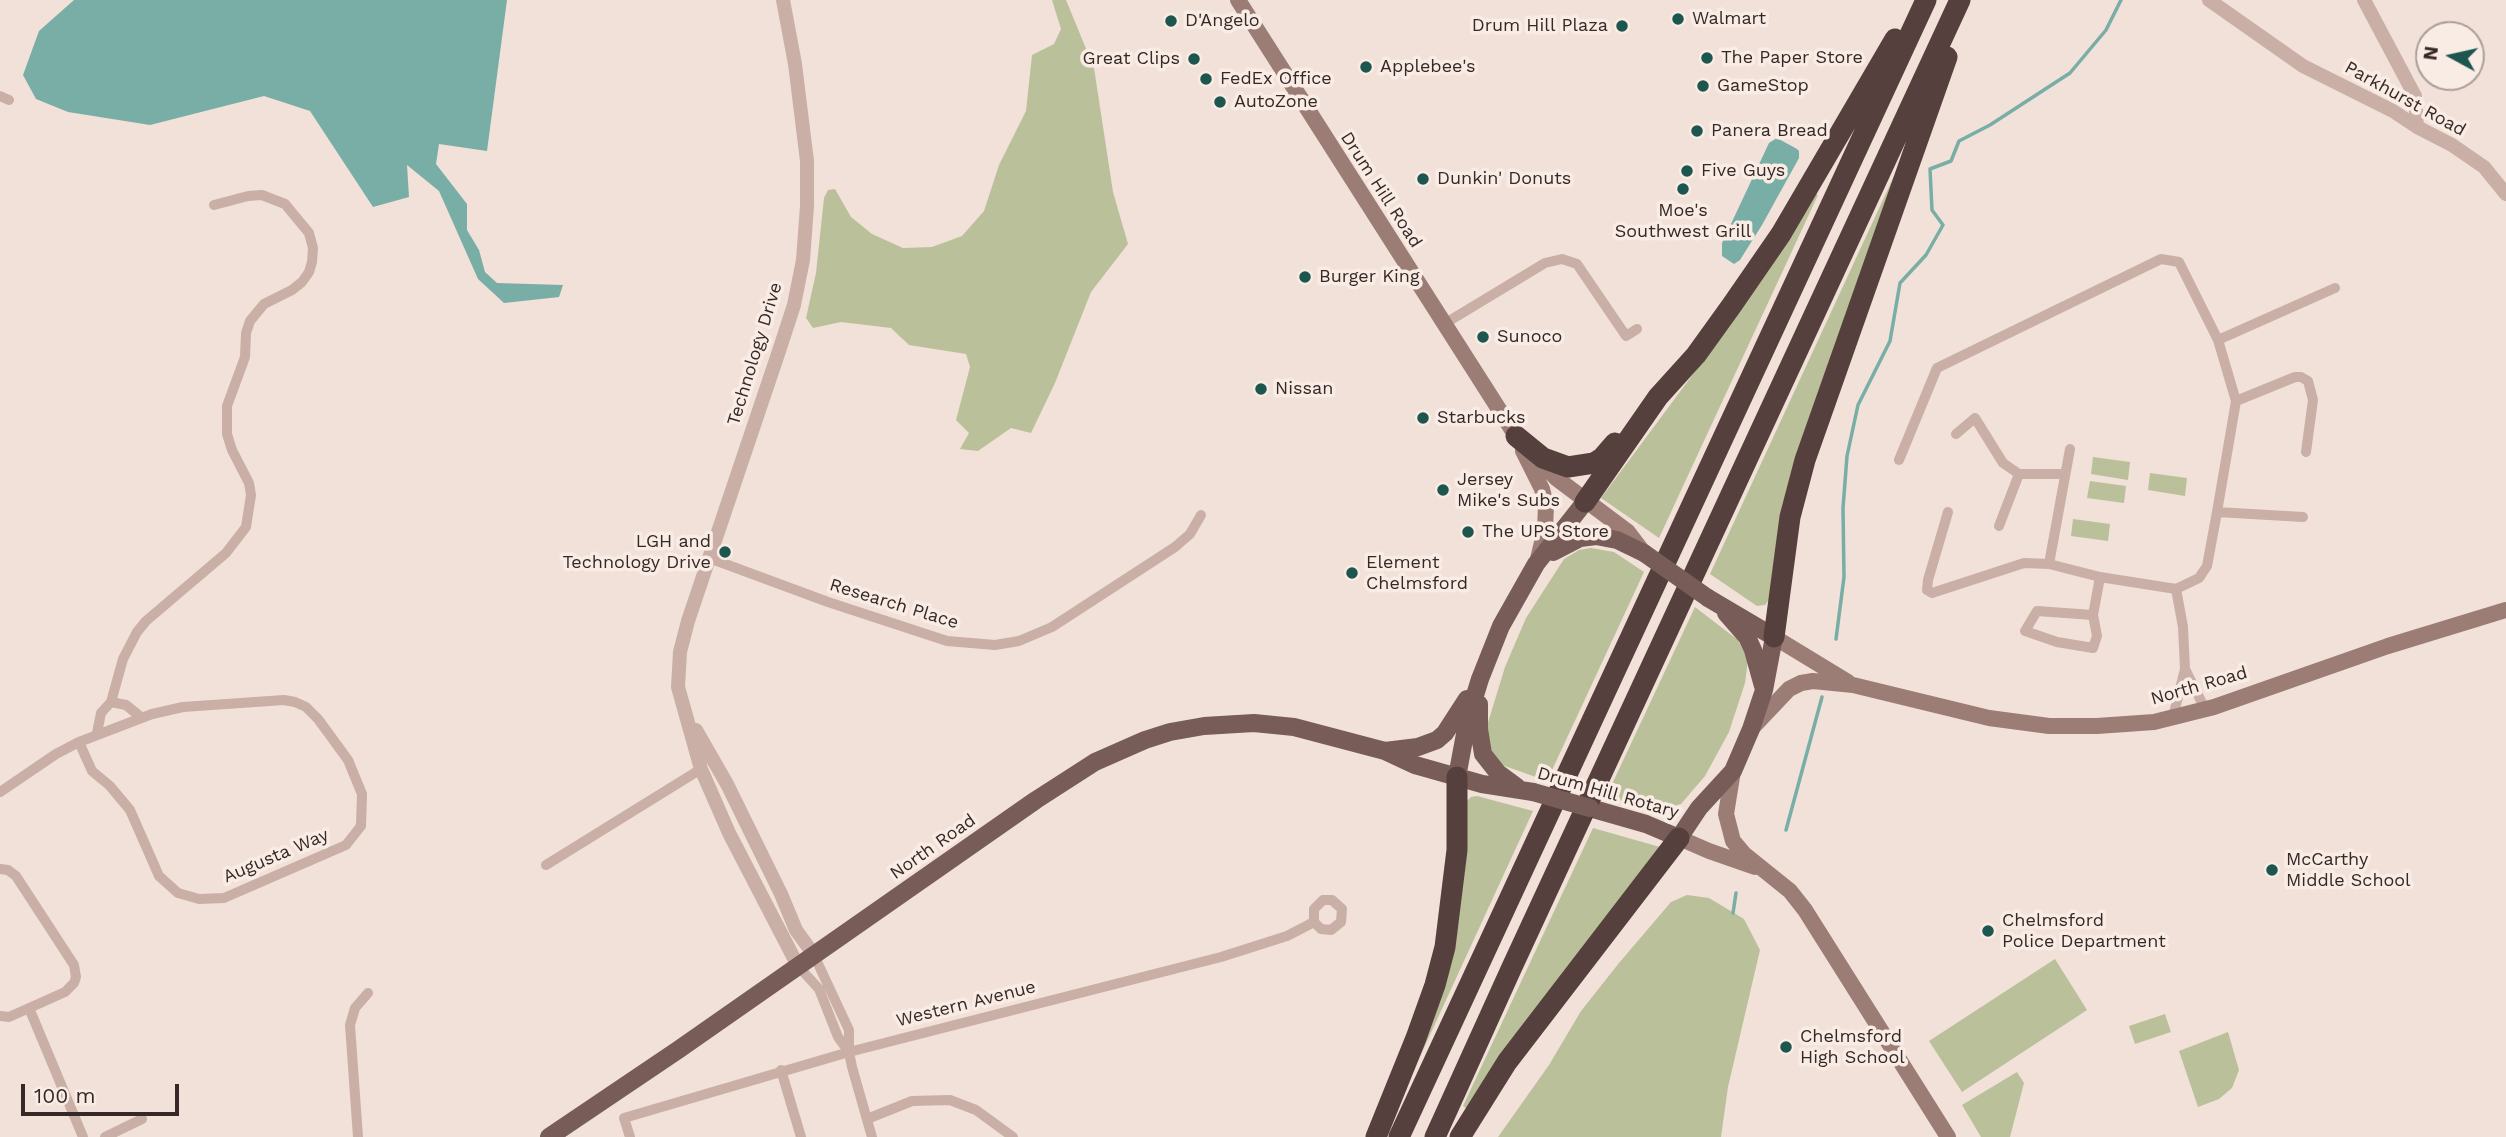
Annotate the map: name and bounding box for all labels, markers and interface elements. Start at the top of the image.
place label: Walmart [1692,8,1766,30]
place label: D'Angelo [1185,10,1260,32]
marker: Walmart [1670,11,1686,27]
marker: D'Angelo [1163,13,1179,29]
place label: Drum Hill Plaza [1472,15,1608,37]
marker: Drum Hill Plaza [1614,18,1630,34]
north arrow [2415,21,2485,91]
text: N [2418,45,2443,62]
place label: The Paper Store [1721,47,1863,69]
place label: Great Clips [1083,48,1180,70]
marker: The Paper Store [1699,50,1715,66]
marker: Great Clips [1186,51,1202,67]
place label: Applebee's [1380,56,1476,78]
street label: Parkhurst Road [2341,57,2469,141]
marker: Applebee's [1358,59,1374,75]
place label: FedEx Office [1220,68,1332,90]
marker: FedEx Office [1198,71,1214,87]
place label: GameStop [1717,75,1809,97]
marker: GameStop [1695,78,1711,94]
place label: AutoZone [1234,91,1318,113]
marker: AutoZone [1212,94,1228,110]
place label: Panera Bread [1711,120,1828,142]
marker: Panera Bread [1689,123,1705,139]
street label: Drum Hill Road [1336,128,1426,252]
place label: Five Guys [1701,160,1785,182]
marker: Five Guys [1679,163,1695,179]
place label: Dunkin' Donuts [1437,168,1571,190]
marker: Dunkin' Donuts [1415,171,1431,187]
marker: Moe's Southwest Grill [1675,181,1691,197]
place label: Moe's Southwest Grill [1615,200,1751,242]
place label: Burger King [1319,266,1420,288]
marker: Burger King [1297,269,1313,285]
street label: Technology Drive [723,280,787,428]
place label: Sunoco [1497,326,1562,348]
marker: Sunoco [1475,329,1491,345]
place label: Nissan [1275,378,1333,400]
marker: Nissan [1253,381,1269,397]
place label: Starbucks [1437,407,1526,429]
marker: Starbucks [1415,410,1431,426]
place label: Jersey Mike's Subs [1457,469,1560,512]
marker: Jersey Mike's Subs [1435,482,1451,498]
place label: The UPS Store [1482,521,1609,543]
marker: The UPS Store [1460,524,1476,540]
place label: LGH and Technology Drive [562,531,711,574]
marker: LGH and Technology Drive [717,544,733,560]
place label: Element Chelmsford [1366,552,1468,594]
marker: Element Chelmsford [1344,565,1360,581]
street label: Research Place [827,574,961,634]
street label: North Road [2148,662,2250,710]
street label: Drum Hill Rotary [1535,762,1681,824]
street label: North Road [886,810,980,884]
street label: Augusta Way [220,824,332,888]
place label: McCarthy Middle School [2286,849,2411,892]
marker: McCarthy Middle School [2264,862,2280,878]
place label: Chelmsford Police Department [2002,910,2166,953]
marker: Chelmsford Police Department [1980,923,1996,939]
street label: Western Avenue [894,976,1038,1032]
place label: Chelmsford High School [1800,1026,1905,1068]
marker: Chelmsford High School [1778,1039,1794,1055]
scale bar [24,1070,182,1114]
text: 100 m [34,1083,96,1108]

